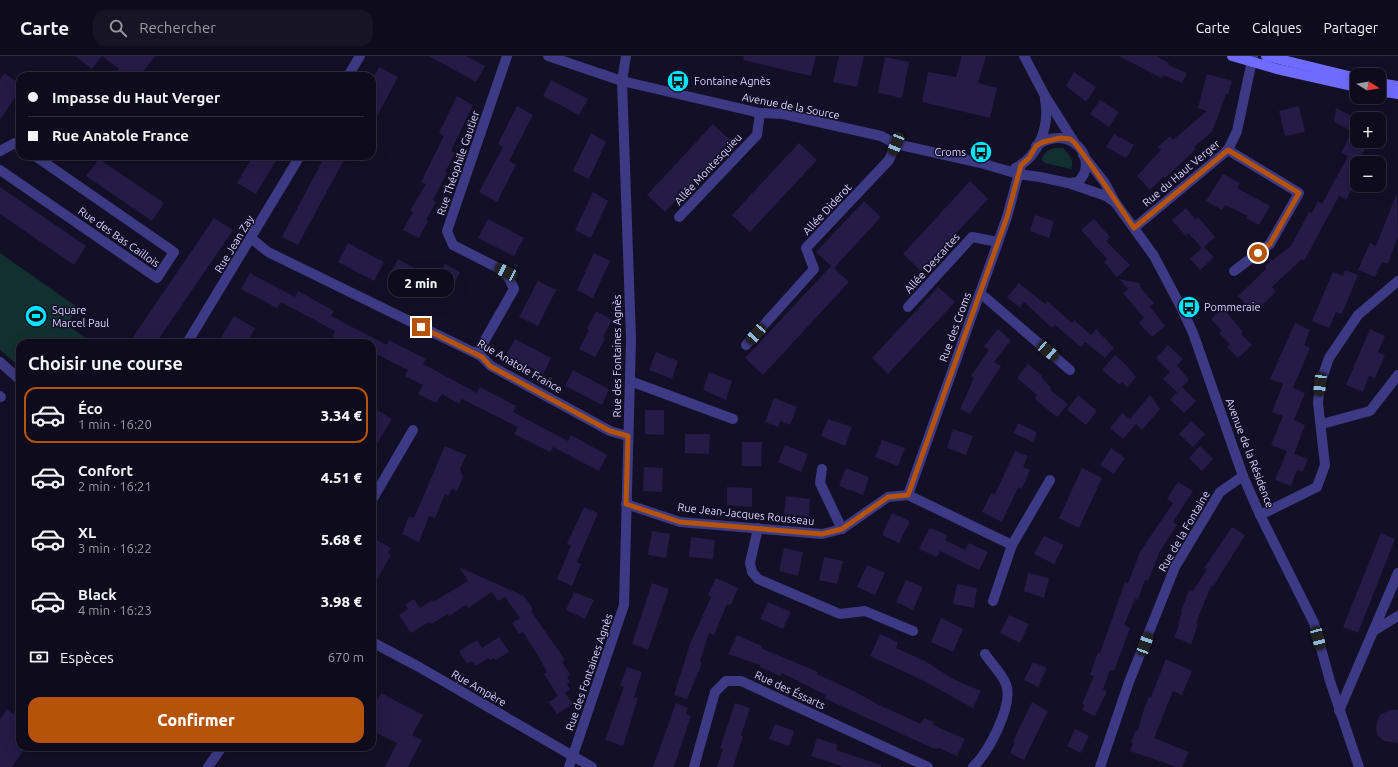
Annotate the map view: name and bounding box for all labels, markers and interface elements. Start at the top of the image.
search box [93,10,373,46]
text: Carte [20,17,69,39]
icon: search [107,17,129,39]
text: Rechercher [139,19,216,36]
text: Carte [1196,20,1230,36]
text: Calques [1252,20,1301,36]
text: Partager [1323,20,1378,36]
bus stop icon: Fontaine Agnès [665,68,691,94]
north arrow [1350,68,1386,104]
map controls [1350,68,1386,192]
place label: Fontaine Agnès [694,75,771,87]
text: Impasse du Haut Verger [52,89,220,106]
street label: Avenue de la Source [741,91,841,121]
street label: Rue Théophile Gautier [434,108,482,217]
button: + [1350,112,1386,148]
text: Rue Anatole France [52,127,189,144]
street label: Allée Montesquieu [672,131,744,207]
car [886,131,906,157]
street label: Rue du Haut Verger [1140,137,1223,209]
bus stop icon: Croms [968,139,994,165]
place label: Croms [934,146,966,158]
button: − [1350,156,1386,192]
street label: Allée Diderot [800,180,854,237]
street label: Rue des Bas Caillois [76,204,162,270]
street label: Rue Jean Zay [212,213,256,275]
street label: Allée Descartes [902,230,962,295]
route start [1249,244,1267,262]
car [493,261,519,283]
callout: 2 min [388,269,454,297]
text: 2 min [404,276,438,290]
street label: Rue des Croms [937,290,973,363]
street label: Rue des Fontaines Agnès [611,294,623,417]
bus stop icon: Pommeraie [1176,294,1202,320]
place label: Pommeraie [1204,301,1261,313]
sports icon: Square Marcel Paul [23,303,49,329]
place label: Square Marcel Paul [52,304,109,329]
route end [412,318,430,336]
car [744,321,768,347]
street label: Rue Anatole France [475,337,565,395]
car [1035,339,1061,363]
text: Choisir une course [28,353,183,373]
car [1313,371,1327,397]
icon: car [30,397,66,433]
street label: Avenue de la Résidence [1224,397,1276,509]
text: Éco [78,400,103,417]
text: 3.34 € [321,407,362,424]
text: 1 min · 16:20 [78,417,152,431]
icon: car [30,459,66,495]
text: Confort [78,462,133,479]
text: 4.51 € [321,469,362,486]
text: 2 min · 16:21 [78,479,152,493]
street label: Rue de la Fontaine [1156,488,1212,574]
street label: Rue Jean-Jacques Rousseau [677,501,815,527]
icon: car [30,521,66,557]
text: XL [78,524,96,541]
text: 5.68 € [321,531,362,548]
text: 3 min · 16:22 [78,541,152,555]
icon: car [30,583,66,619]
text: Black [78,586,117,603]
text: 3.98 € [321,593,362,610]
text: 4 min · 16:23 [78,603,152,617]
street label: Rue des Fontaines Agnès [563,612,615,732]
car [1309,625,1327,651]
car [1135,631,1155,657]
icon: cash [28,646,50,668]
text: Espèces [60,649,114,666]
text: 670 m [328,650,364,664]
street label: Rue Ampère [450,668,508,708]
street label: Rue des Éssarts [753,668,828,712]
button: Confirmer [28,697,364,743]

